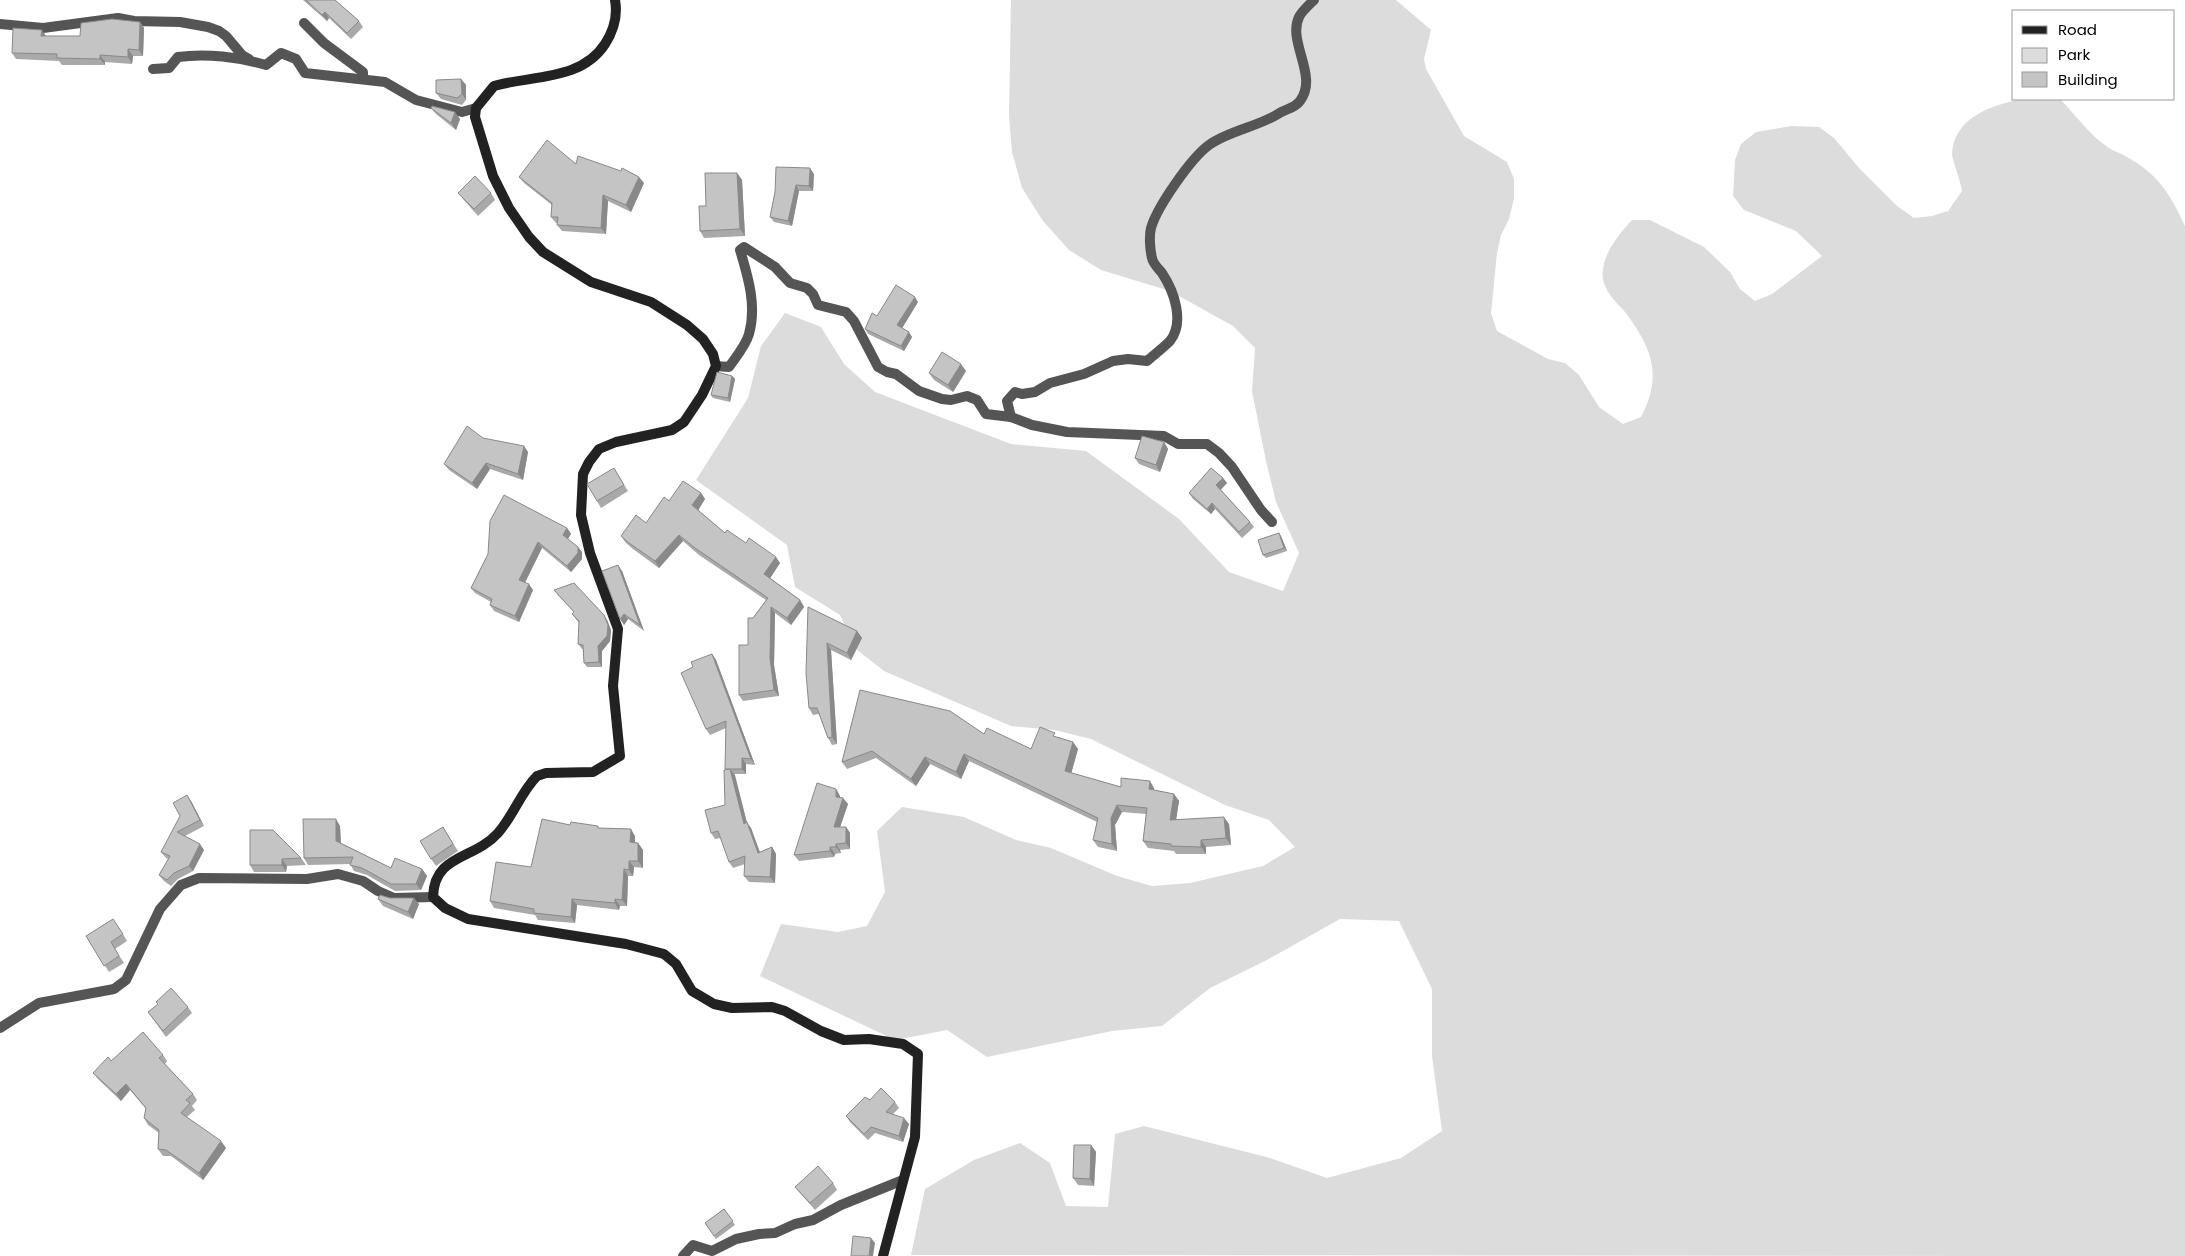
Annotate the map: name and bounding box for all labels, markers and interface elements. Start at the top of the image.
legend [2012,10,2175,100]
text: Road [2058,19,2097,40]
text: Park [2058,44,2090,65]
text: Building [2058,69,2118,90]

